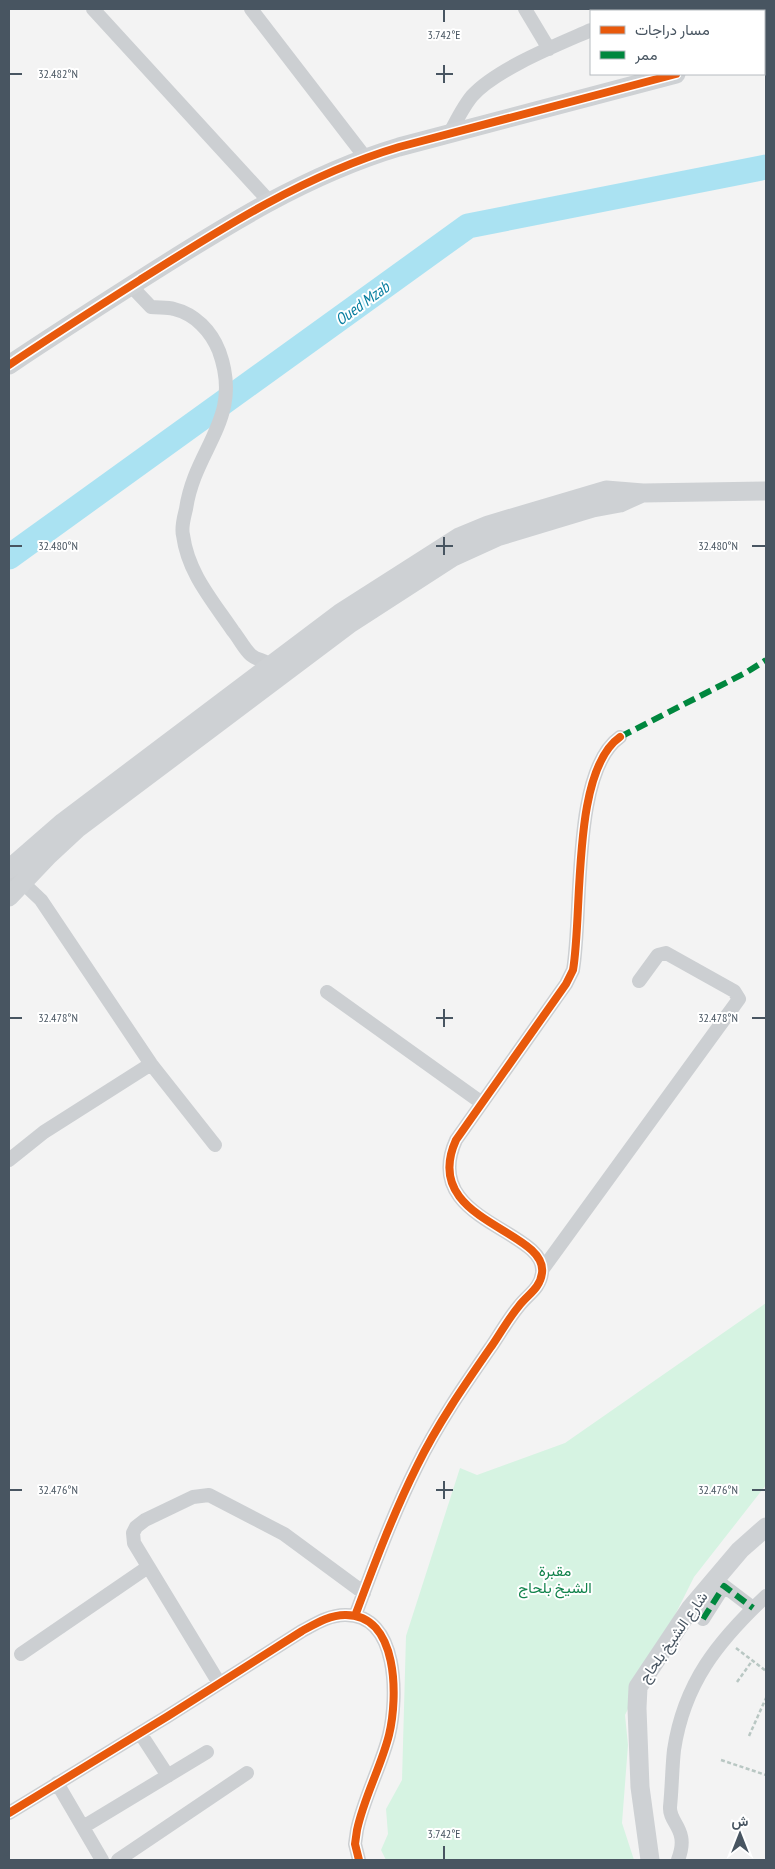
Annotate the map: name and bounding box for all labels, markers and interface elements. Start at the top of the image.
legend [590,10,765,75]
text: مسار دراجات [635,20,710,39]
text: 3.742°E [428,27,461,42]
text: ممر [634,45,657,64]
text: 32.482°N [38,66,78,81]
water label: Oued Mzab [331,276,394,329]
text: 32.480°N [38,538,78,553]
text: 32.480°N [698,538,738,553]
text: 32.478°N [38,1010,78,1025]
text: 32.478°N [698,1010,738,1025]
text: 32.476°N [38,1482,78,1497]
text: 32.476°N [698,1482,738,1497]
park label: مقبرة الشيخ بلحاج [518,1561,592,1599]
street label: شارع الشيخ بلحاج [635,1588,713,1687]
north arrow [715,1809,765,1859]
text: ش [732,1812,749,1830]
text: 3.742°E [428,1826,461,1841]

